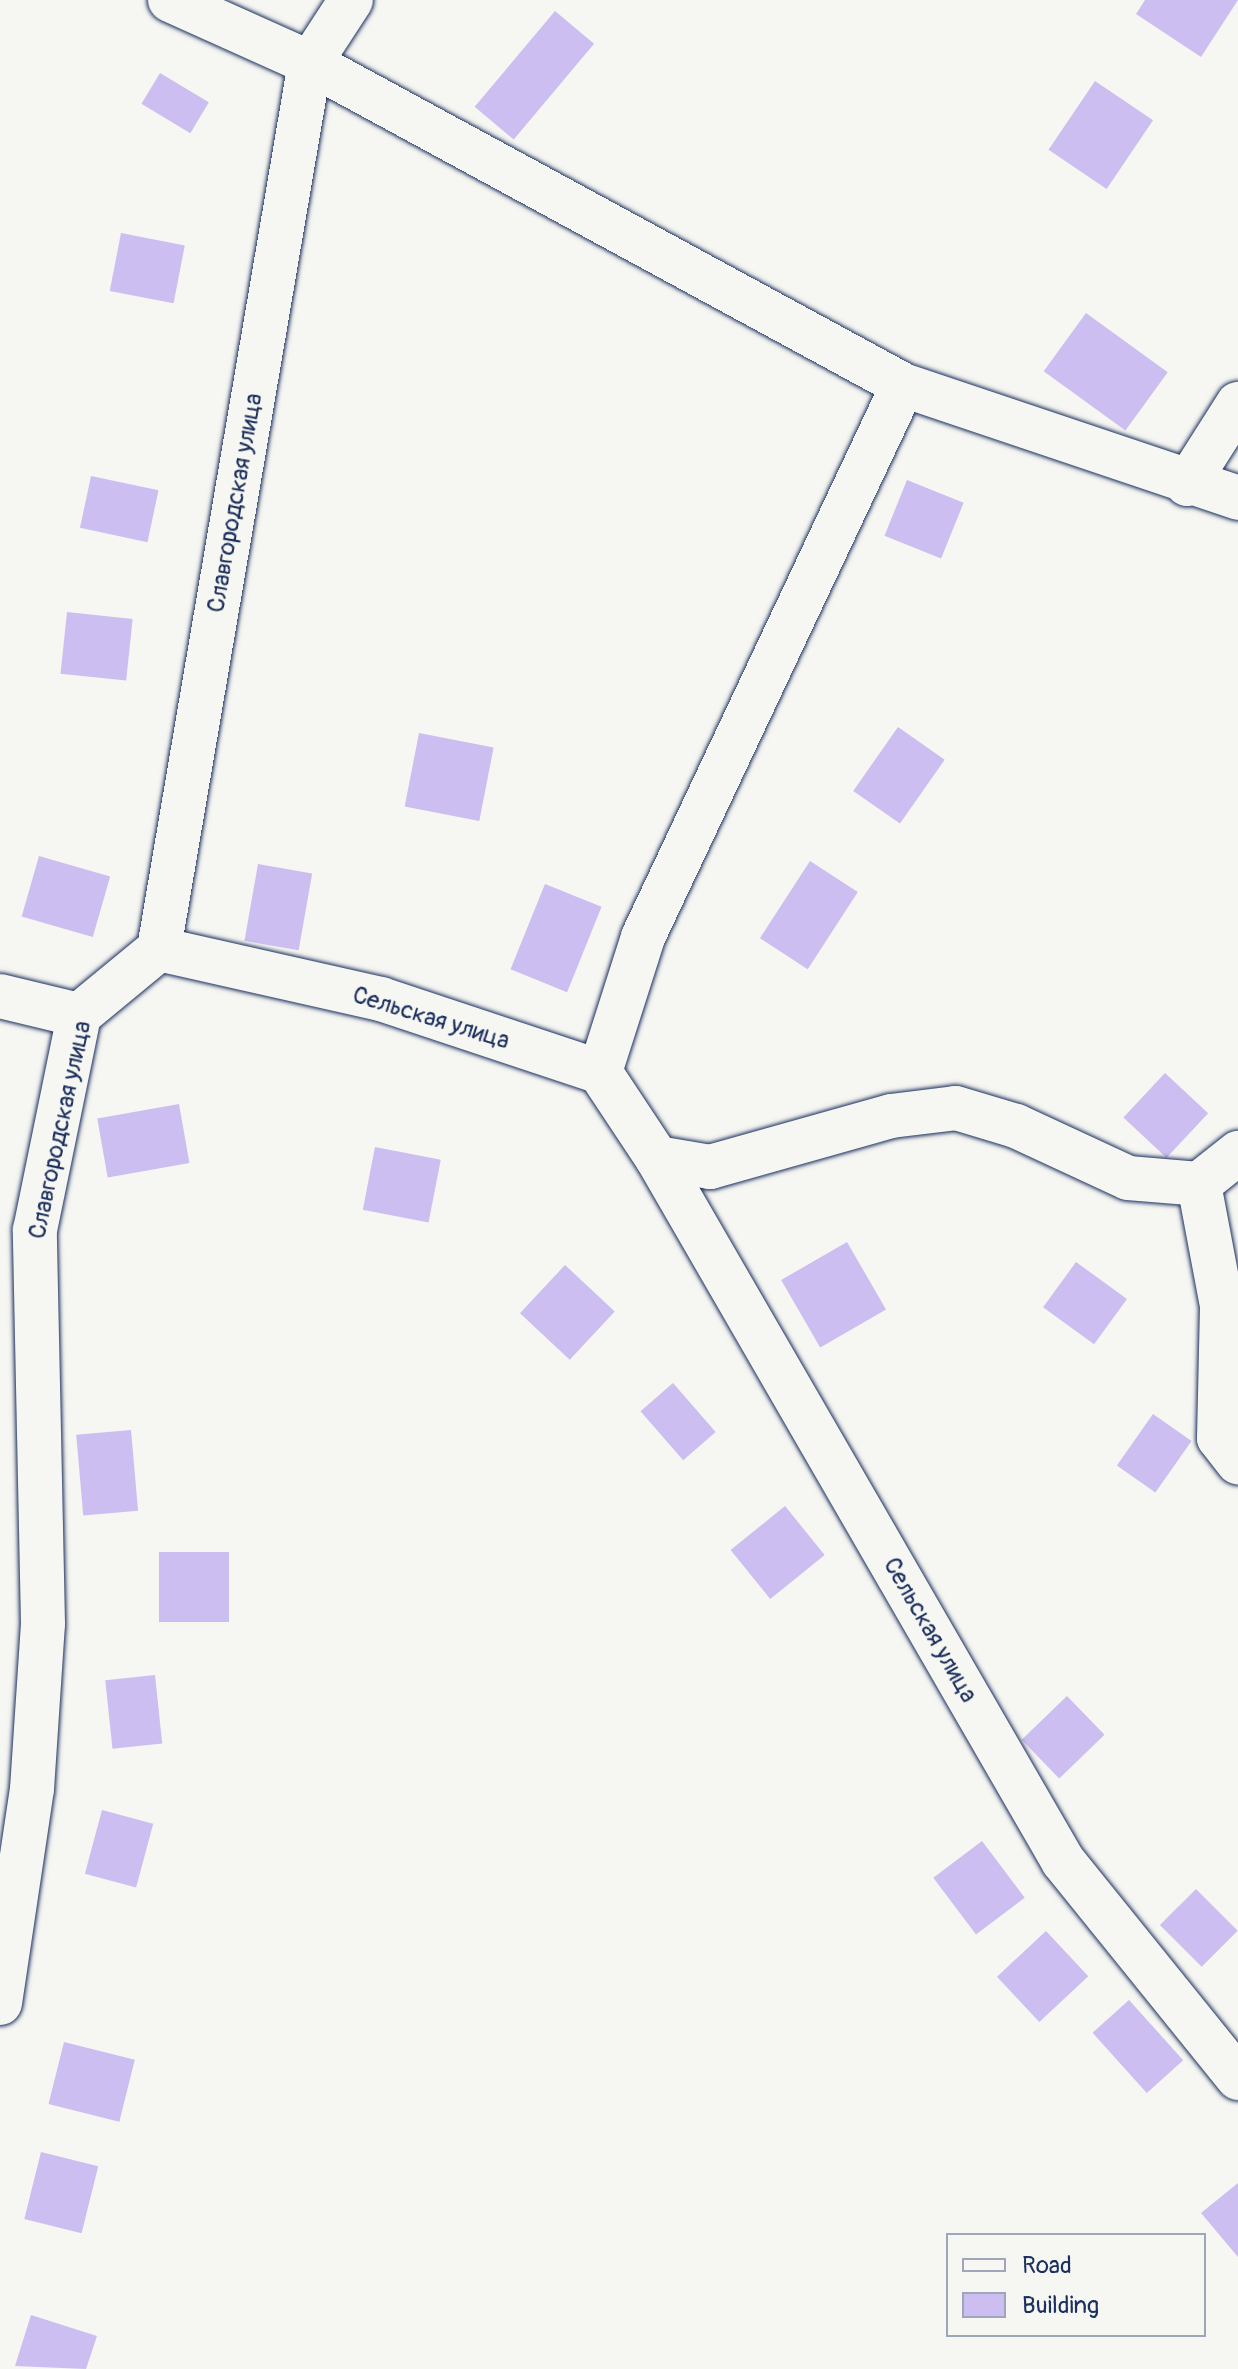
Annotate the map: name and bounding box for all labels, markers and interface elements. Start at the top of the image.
street label: Славгородская улица [202,391,268,615]
street label: Сельская улица [349,981,513,1055]
street label: Славгородская улица [23,1018,97,1242]
street label: Сельская улица [877,1553,983,1707]
legend [946,2233,1206,2337]
text: Road [1022,2251,1072,2280]
text: Building [1022,2291,1099,2320]

